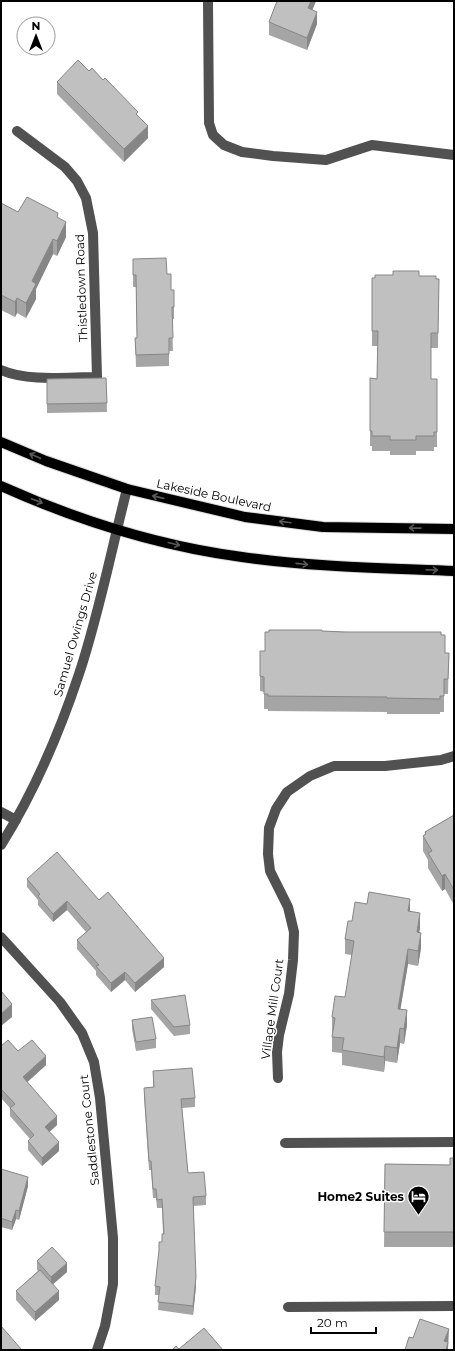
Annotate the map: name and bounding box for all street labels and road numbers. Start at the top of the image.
street label: Thistledown Road [72,234,90,342]
street label: Lakeside Boulevard [155,475,273,515]
street label: Samuel Owings Drive [50,570,100,698]
street label: Village Mill Court [258,958,287,1060]
street label: Saddlestone Court [76,1074,102,1186]

